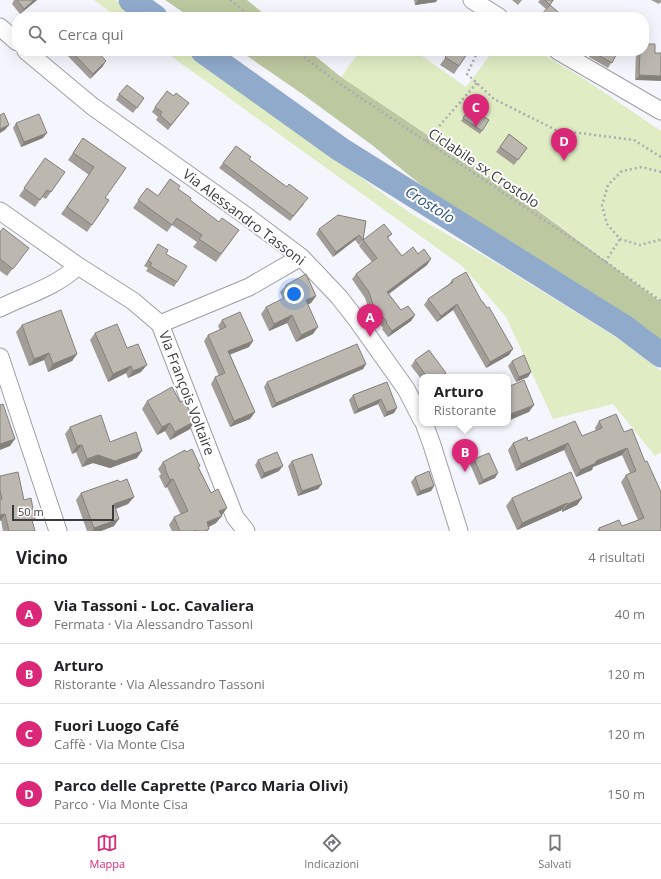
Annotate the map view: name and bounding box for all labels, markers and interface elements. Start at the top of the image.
search box [12,12,649,56]
icon: search [26,23,48,45]
text: Cerca qui [58,24,124,44]
pin: C [463,94,489,127]
street label: Ciclabile sx Crostolo [425,125,543,211]
pin: D [551,128,577,161]
street label: Via Alessandro Tassoni [179,164,310,269]
water label: Crostolo [402,183,458,227]
your location [284,284,304,304]
pin: A [357,304,383,337]
street label: Via François Voltaire [155,328,220,458]
popup [419,374,511,426]
text: Arturo [434,381,483,401]
text: Ristorante [434,401,496,419]
pin: B [452,439,478,472]
scale bar [12,503,114,522]
text: 50 m [18,504,44,519]
text: Vicino [16,546,68,569]
text: 4 risultati [588,548,645,566]
text: Via Tassoni - Loc. Cavaliera [54,595,254,615]
text: A [25,605,33,623]
text: 40 m [615,605,645,623]
text: Fermata · Via Alessandro Tassoni [54,615,253,633]
text: Arturo [54,655,104,675]
text: B [25,665,33,683]
text: 120 m [607,665,645,683]
text: Ristorante · Via Alessandro Tassoni [54,675,265,693]
text: Fuori Luogo Café [54,715,179,735]
text: C [25,725,33,743]
text: 120 m [607,725,645,743]
text: Caffè · Via Monte Cisa [54,735,185,753]
text: Parco delle Caprette (Parco Maria Olivi) [54,775,348,795]
text: D [24,785,34,803]
text: 150 m [607,785,645,803]
text: Parco · Via Monte Cisa [54,795,188,813]
tab: Mappa [90,832,125,871]
tab: Indicazioni [304,832,359,871]
tab: Salvati [538,832,571,871]

